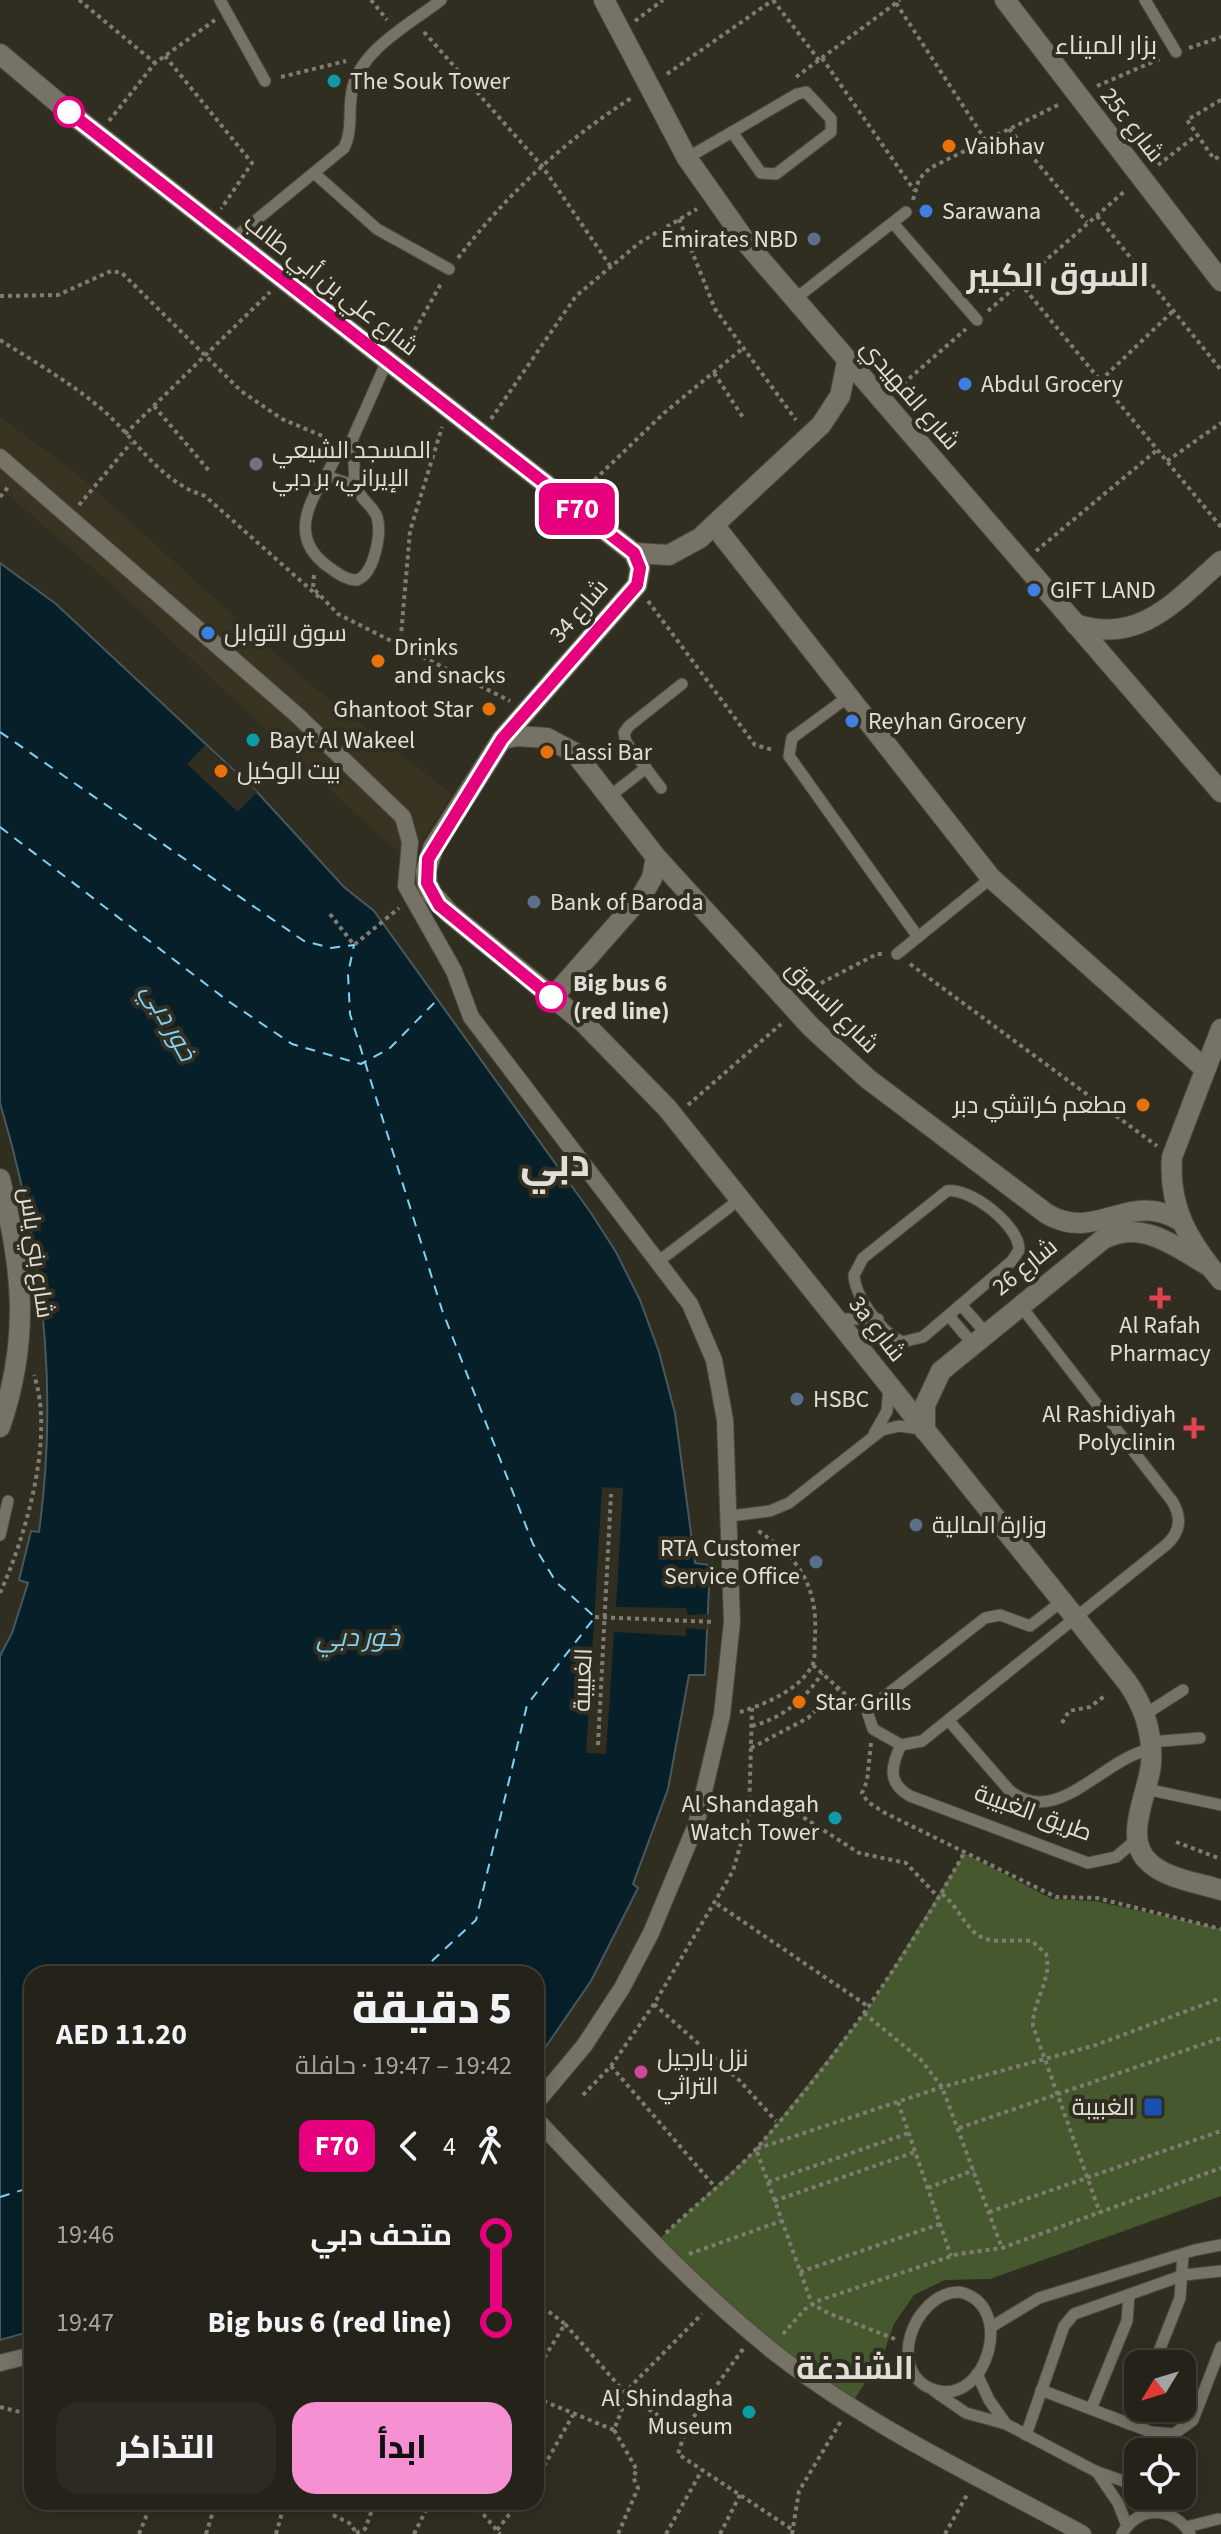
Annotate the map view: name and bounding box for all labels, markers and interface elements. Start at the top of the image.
district label: بزار الميناء [1055,27,1157,64]
place label: The Souk Tower [350,64,510,99]
marker: The Souk Tower [325,72,343,90]
street label: 25c شارع [1092,80,1172,170]
unlabelled marker [54,97,84,127]
place label: Vaibhav [965,129,1044,164]
marker: Vaibhav [940,137,958,155]
place label: Sarawana [942,194,1041,229]
marker: Sarawana [917,202,935,220]
street label: شارع علي بن أبي طالب [235,205,426,365]
place label: Emirates NBD [661,222,798,257]
marker: Emirates NBD [805,230,823,248]
district label: السوق الكبير [966,253,1149,299]
street label: شارع الفهيدي [852,332,968,458]
place label: Abdul Grocery [981,367,1123,402]
marker: Abdul Grocery [956,375,974,393]
place label: المسجد الشيعي الإيراني، بر دبي [272,433,431,497]
marker: المسجد الشيعي الإيراني، بر دبي [247,455,265,473]
line badge: F70 [531,483,623,535]
text: F70 [555,489,599,529]
street label: شارع 34 [541,571,617,651]
place label: GIFT LAND [1050,573,1156,608]
marker: GIFT LAND [1025,581,1043,599]
place label: سوق التوابل [224,616,347,651]
marker: سوق التوابل [199,624,217,642]
place label: Drinks and snacks [394,630,506,693]
marker: Drinks and snacks [369,652,387,670]
place label: Ghantoot Star [333,692,474,727]
marker: Ghantoot Star [480,700,498,718]
place label: Reyhan Grocery [868,704,1026,739]
marker: Reyhan Grocery [843,712,861,730]
place label: Bayt Al Wakeel [269,723,415,758]
marker: Bayt Al Wakeel [244,731,262,749]
place label: Lassi Bar [563,735,653,770]
marker: Lassi Bar [538,743,556,761]
place label: بيت الوكيل [237,754,341,789]
marker: بيت الوكيل [212,762,230,780]
place label: Bank of Baroda [550,885,704,920]
marker: Bank of Baroda [525,893,543,911]
street label: شارع السوق [777,952,887,1062]
place label: Big bus 6 (red line) [573,966,669,1029]
water label: خور دبي [131,976,206,1070]
marker: Big bus 6 (red line) [536,982,566,1012]
place label: مطعم كراتشي دبر [951,1088,1127,1123]
marker: مطعم كراتشي دبر [1134,1096,1152,1114]
district label: دبي [520,1135,590,1194]
street label: شارع بني ياس [9,1185,62,1321]
street label: شارع 26 [985,1230,1065,1304]
street label: 3a شارع [840,1289,914,1369]
marker: Al Rafah Pharmacy [1151,1289,1169,1307]
place label: Al Rafah Pharmacy [1109,1308,1211,1371]
place label: HSBC [813,1382,869,1417]
marker: HSBC [788,1390,806,1408]
place label: Al Rashidiyah Polyclinin [1042,1397,1176,1460]
marker: Al Rashidiyah Polyclinin [1183,1417,1205,1439]
place label: وزارة المالية [932,1508,1047,1543]
marker: وزارة المالية [907,1516,925,1534]
place label: RTA Customer Service Office [660,1531,801,1594]
marker: RTA Customer Service Office [807,1553,825,1571]
water label: خور دبي [316,1619,402,1658]
street label: الغبيبة [564,1648,602,1712]
place label: Star Grills [815,1685,911,1720]
marker: Star Grills [790,1693,808,1711]
street label: طريق الغبيبة [969,1776,1097,1850]
place label: Al Shandagah Watch Tower [682,1787,820,1850]
marker: Al Shandagah Watch Tower [826,1809,844,1827]
text: 5 دقيقة [352,1978,512,2041]
text: AED 11.20 [56,2013,187,2056]
place label: نزل بارجيل التراثي [657,2041,748,2105]
text: 19:42 – 19:47 · حافلة [295,2047,512,2084]
marker: نزل بارجيل التراثي [632,2063,650,2081]
place label: الغبيبة [1072,2090,1135,2125]
marker: الغبيبة [1142,2096,1164,2118]
icon: back [387,2124,431,2168]
icon: walk [468,2124,512,2168]
text: F70 [315,2126,359,2166]
text: 4 [443,2128,456,2165]
text: متحف دبي [310,2214,452,2257]
text: 19:46 [56,2216,114,2253]
text: Big bus 6 (red line) [208,2301,452,2344]
text: 19:47 [56,2304,114,2341]
district label: الشندغة [796,2346,914,2392]
north arrow [1124,2350,1196,2422]
map controls [1124,2350,1196,2510]
place label: Al Shindagha Museum [601,2381,733,2444]
button: التذاكر [56,2402,276,2494]
button: ابدأ [292,2402,512,2494]
marker: Al Shindagha Museum [740,2403,758,2421]
button: locate [1124,2438,1196,2510]

